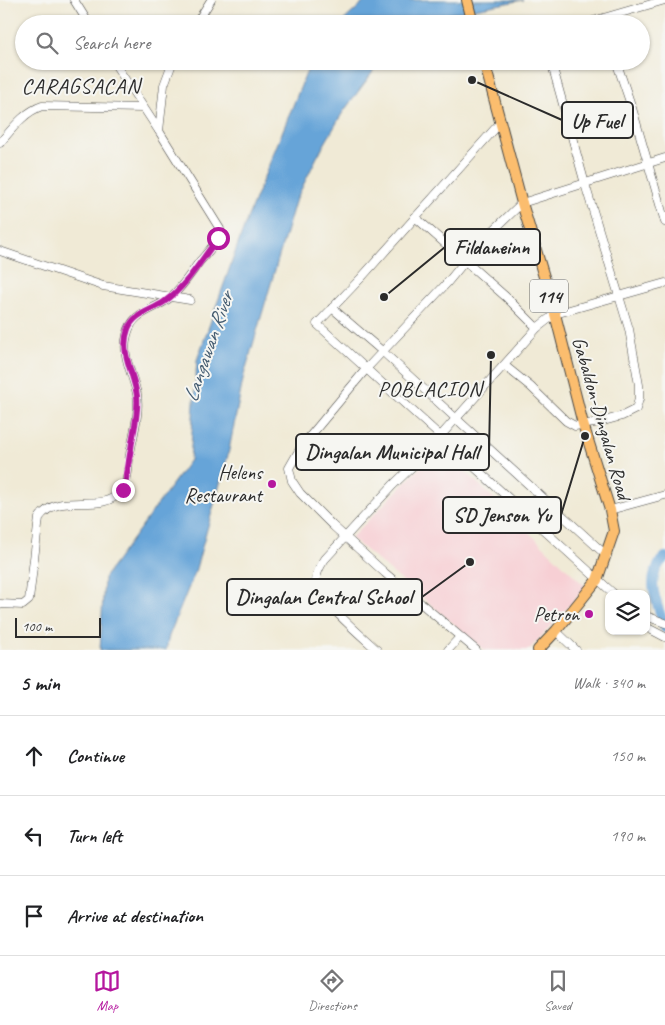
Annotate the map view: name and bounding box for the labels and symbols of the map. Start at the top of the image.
district label: CARAGSACAN [21,72,143,100]
callout: Up Fuel [562,102,633,138]
text: Up Fuel [571,108,627,134]
route start [207,227,230,250]
callout: Fildaneinn [445,229,540,265]
text: Fildaneinn [455,234,530,260]
road number: 114 [530,280,568,312]
water label: Langawan River [177,286,240,405]
street label: Gabaldon-Dingalan Road [566,334,638,505]
district label: POBLACION [378,375,485,403]
callout: Dingalan Municipal Hall [296,434,489,470]
text: Dingalan Municipal Hall [306,439,483,465]
place label: Helens Restaurant [185,460,264,508]
marker: Helens Restaurant [266,478,278,490]
route end [112,479,135,502]
callout: SD Jenson Yu [443,497,561,533]
text: SD Jenson Yu [453,502,553,528]
callout: Dingalan Central School [227,579,422,615]
text: Dingalan Central School [236,584,416,610]
place label: Petron [534,602,580,627]
marker: Petron [583,608,595,620]
scale bar [15,615,101,638]

